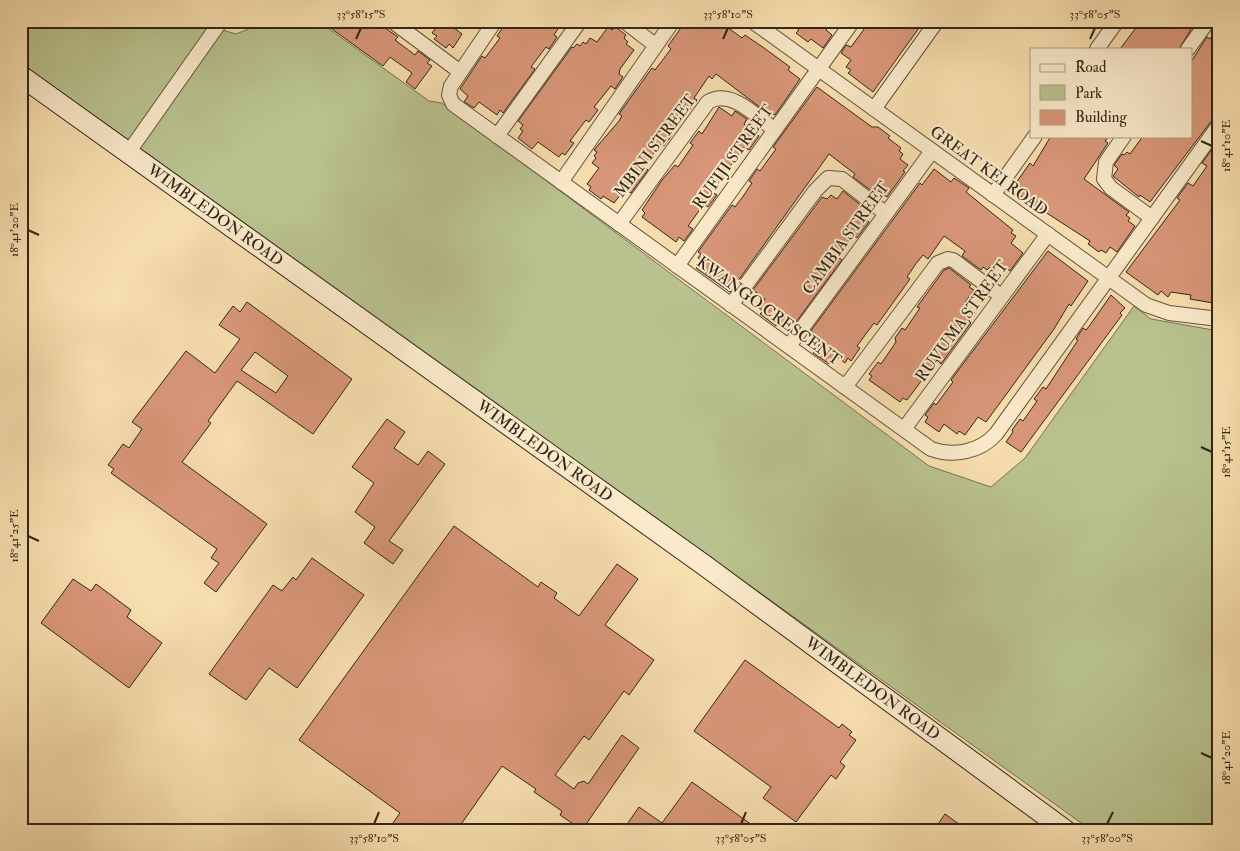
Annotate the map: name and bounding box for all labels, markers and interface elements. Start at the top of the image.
text: 33°58'15"S [337,7,385,22]
text: 33°58'10"S [703,7,753,22]
text: 33°58'05"S [1070,7,1120,22]
legend [1030,48,1192,138]
text: Road [1075,58,1107,77]
text: Park [1075,84,1102,103]
street label: MBINI STREET [610,90,700,201]
street label: RUFIJI STREET [688,101,779,214]
text: Building [1075,108,1127,127]
text: 18°41'10"E [1219,120,1234,172]
street label: GREAT KEI ROAD [926,121,1052,221]
street label: WIMBLEDON ROAD [143,159,287,271]
street label: CAMBIA STREET [798,177,894,298]
text: 18°41'20"E [7,203,22,257]
street label: KWANGO CRESCENT [693,252,845,370]
street label: RUVUMA STREET [911,256,1013,386]
street label: WIMBLEDON ROAD [472,395,617,506]
text: 18°41'15"E [1219,426,1234,478]
text: 18°41'25"E [7,509,22,563]
street label: WIMBLEDON ROAD [800,632,944,745]
text: 18°41'20"E [1219,731,1234,785]
text: 33°58'10"S [349,831,399,846]
text: 33°58'05"S [716,831,766,846]
text: 33°58'00"S [1081,831,1133,846]

